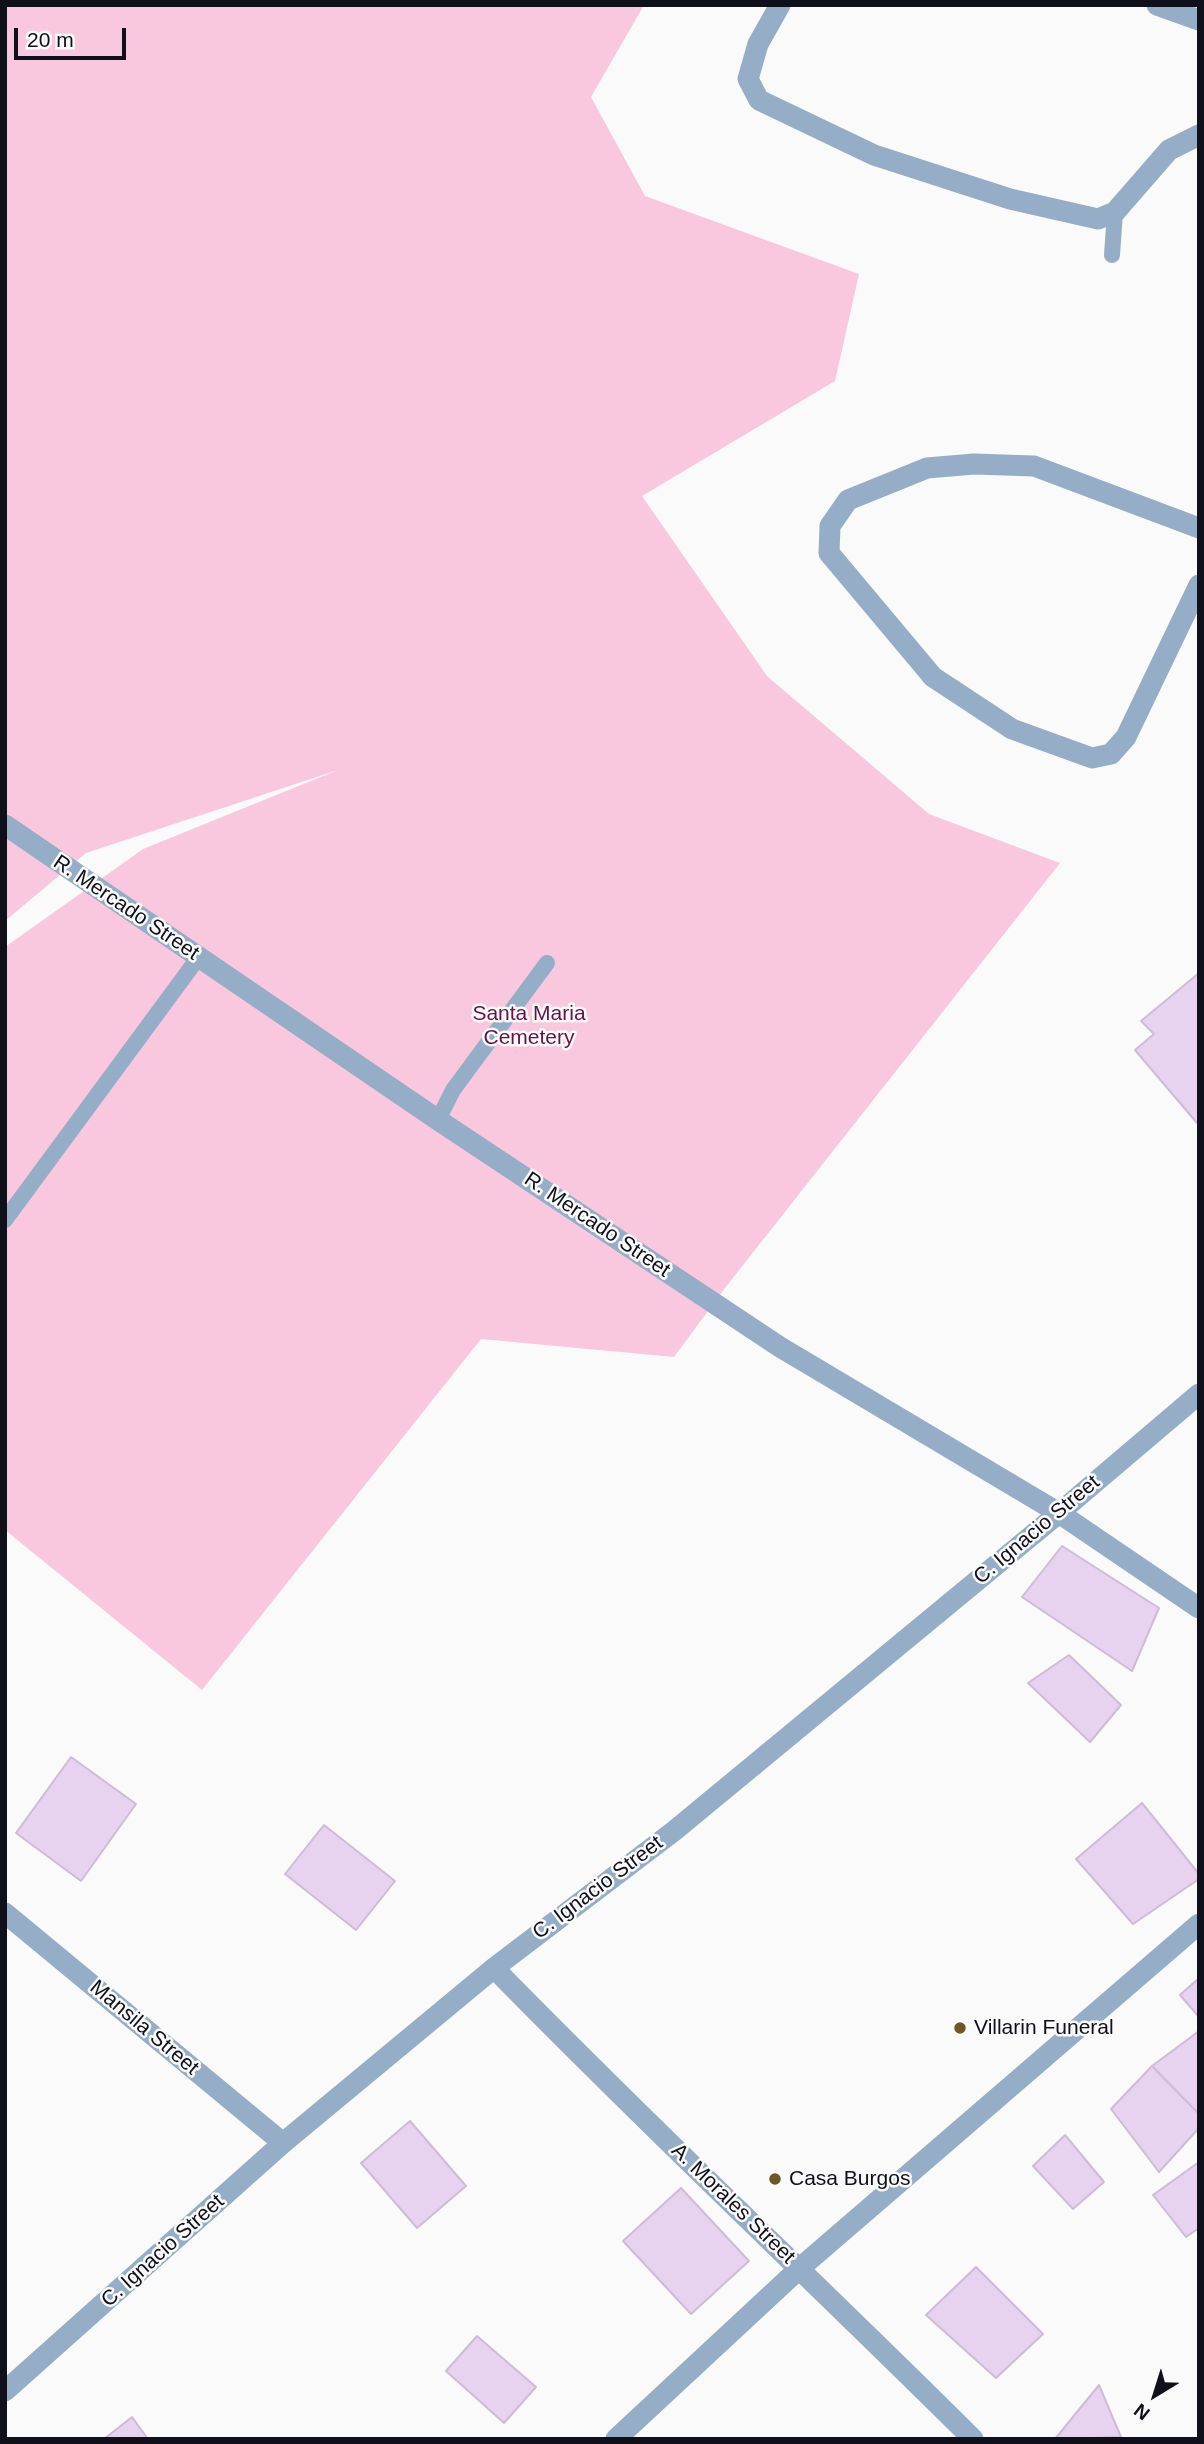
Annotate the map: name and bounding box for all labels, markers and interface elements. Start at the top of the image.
scale bar [18,14,130,58]
text: 20 m [27,28,74,51]
street label: R. Mercado Street [48,850,204,966]
park label: Santa Maria Cemetery [472,1001,586,1051]
street label: R. Mercado Street [519,1167,675,1283]
street label: C. Ignacio Street [969,1470,1105,1590]
street label: C. Ignacio Street [528,1831,668,1945]
street label: Mansila Street [84,1975,204,2081]
place label: Villarin Funeral [974,2015,1114,2041]
marker: Villarin Funeral [952,2020,968,2036]
street label: A. Morales Street [666,2139,800,2269]
place label: Casa Burgos [789,2166,910,2192]
marker: Casa Burgos [767,2171,783,2187]
street label: C. Ignacio Street [96,2189,230,2313]
north arrow [1120,2360,1190,2430]
text: N [1130,2399,1154,2424]

